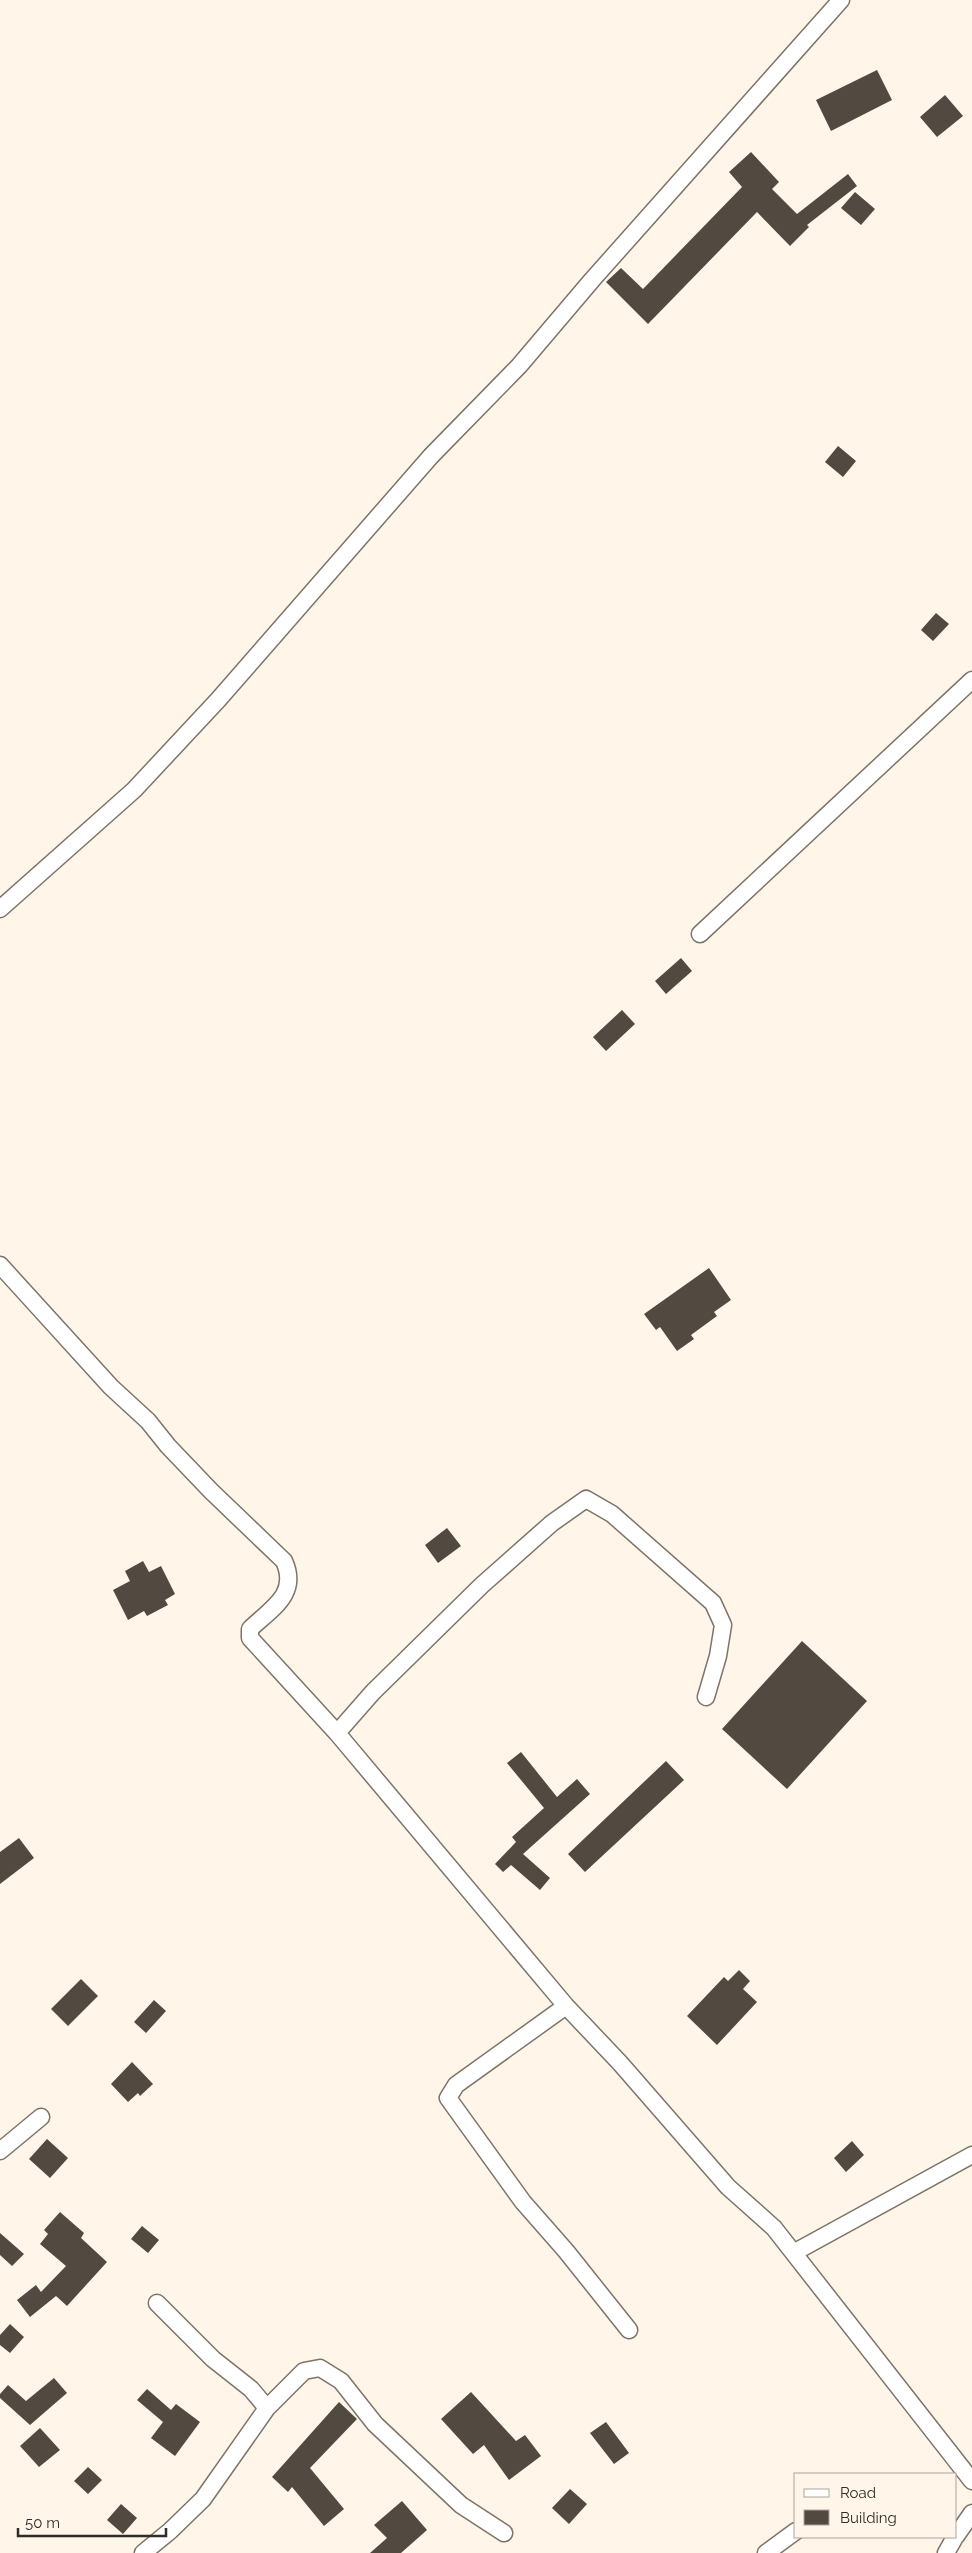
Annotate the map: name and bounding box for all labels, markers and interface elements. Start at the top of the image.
legend [794,2473,957,2538]
text: Road [840,2484,876,2502]
scale bar [18,2506,165,2538]
text: Building [840,2509,897,2527]
text: 50 m [25,2514,60,2532]

